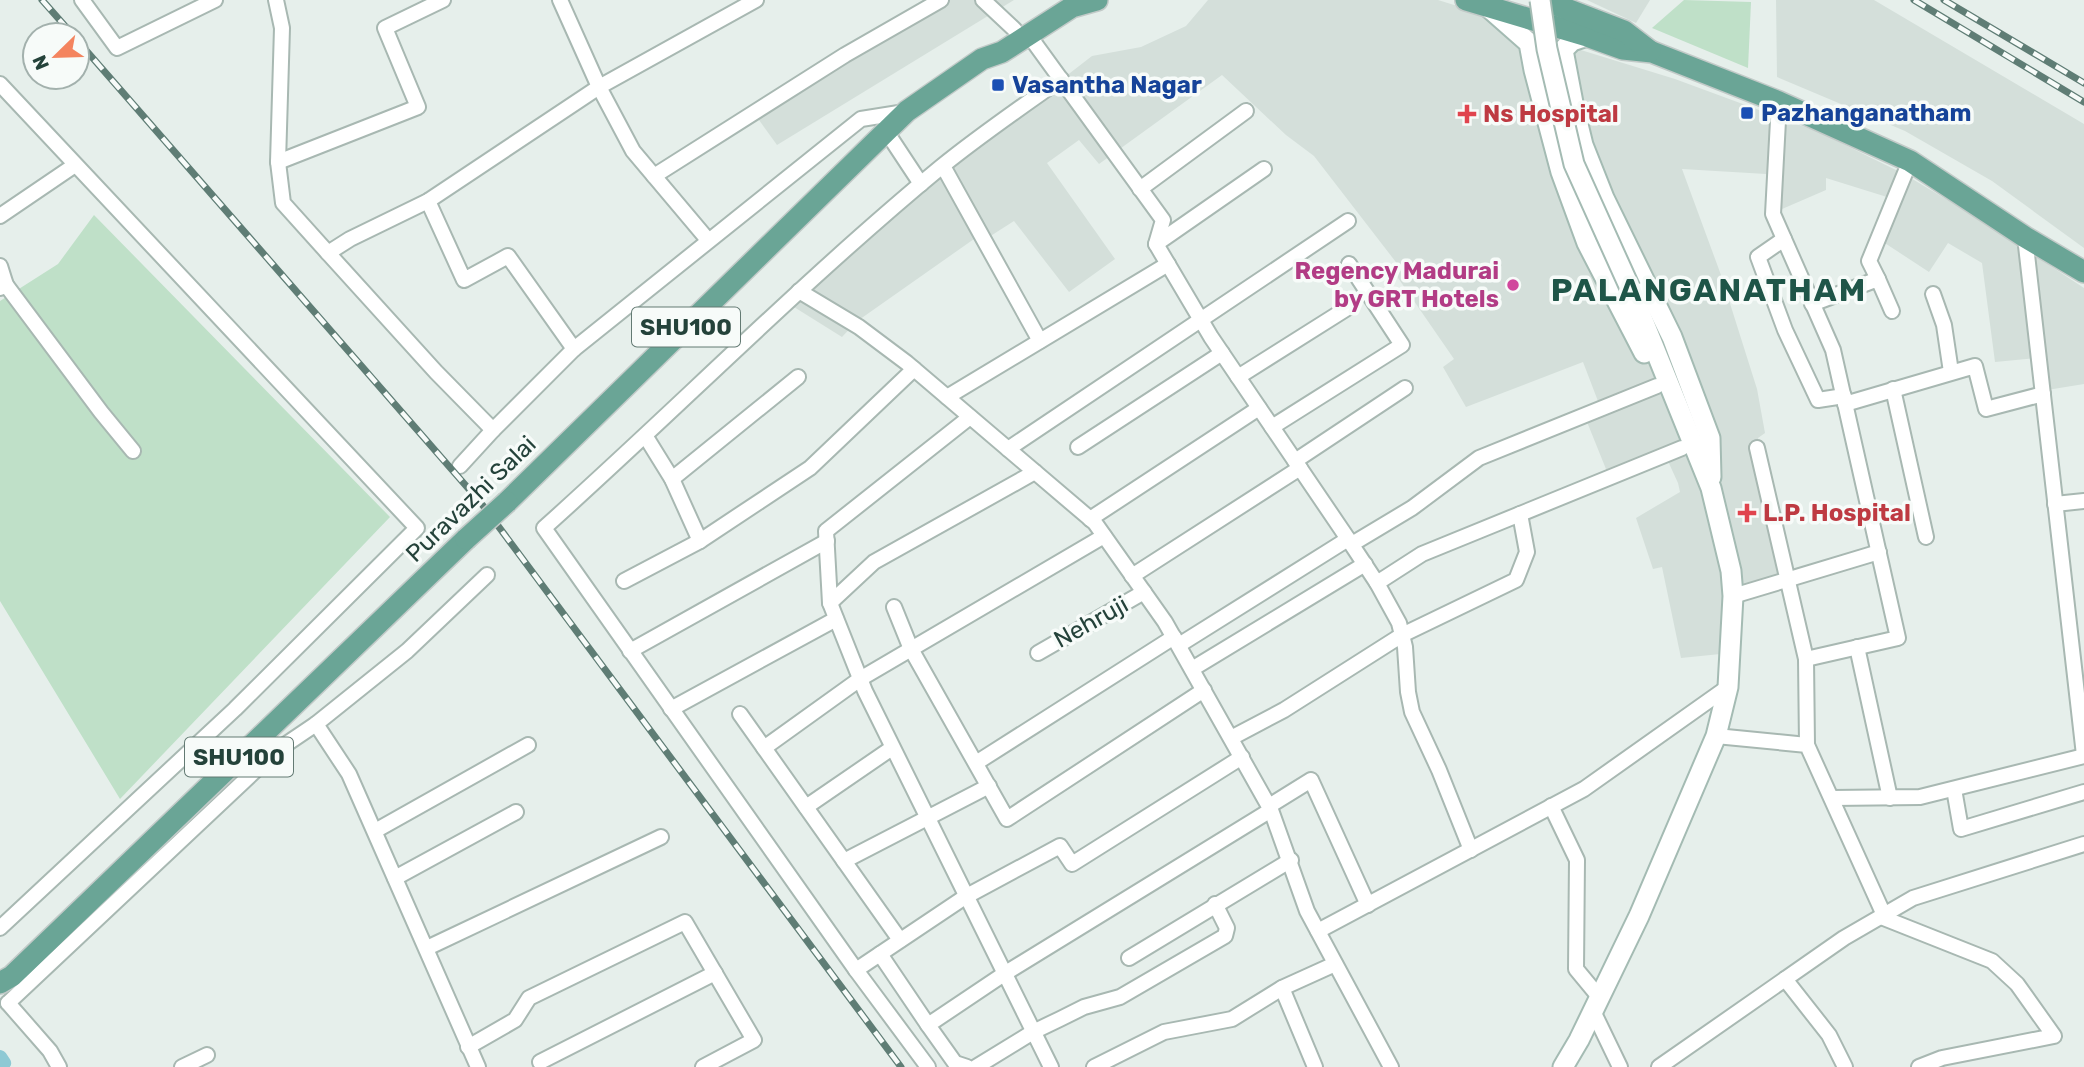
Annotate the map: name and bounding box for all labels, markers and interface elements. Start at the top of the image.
north arrow [21,21,91,91]
text: N [28,52,54,73]
place label: Vasantha Nagar [1012,71,1202,99]
marker: Vasantha Nagar [990,77,1006,93]
place label: Pazhanganatham [1761,99,1971,127]
place label: Ns Hospital [1483,100,1619,128]
marker: Ns Hospital [1457,104,1477,124]
marker: Pazhanganatham [1739,105,1755,121]
place label: Regency Madurai by GRT Hotels [1295,257,1499,313]
district label: PALANGANATHAM [1551,271,1867,309]
marker: Regency Madurai by GRT Hotels [1505,277,1521,293]
road number: SHU100 [632,308,740,346]
street label: Puravazhi Salai [400,430,542,568]
place label: L.P. Hospital [1763,499,1911,527]
marker: L.P. Hospital [1737,503,1757,523]
street label: Nehruji [1049,590,1133,654]
road number: SHU100 [185,737,293,776]

